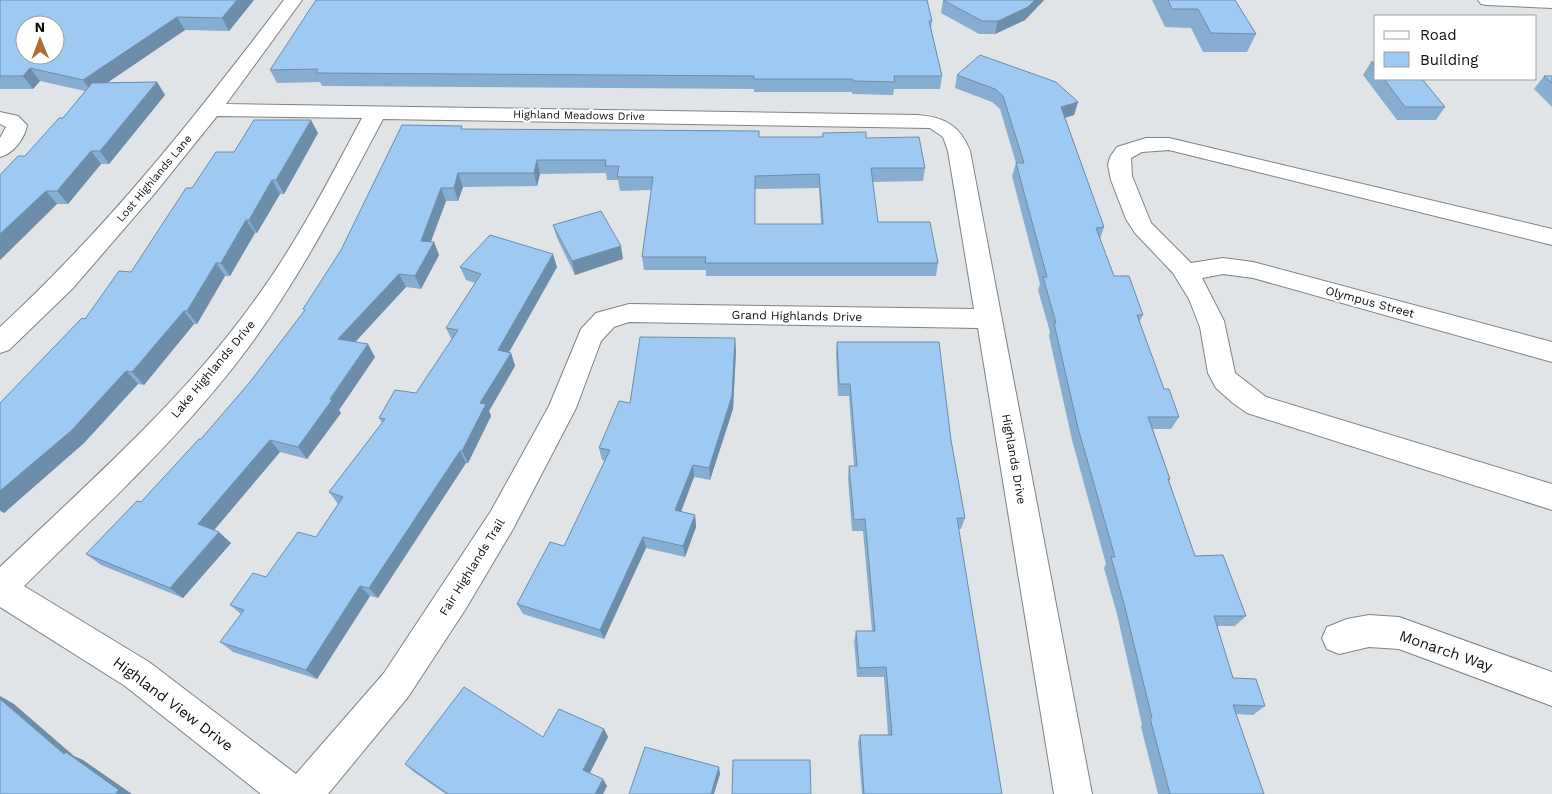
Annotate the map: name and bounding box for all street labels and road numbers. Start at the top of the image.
street label: Highland Meadows Drive [513,108,645,123]
street label: Lost Highlands Lane [114,132,195,224]
street label: Olympus Street [1324,283,1416,321]
street label: Grand Highlands Drive [732,308,863,324]
street label: Lake Highlands Drive [168,317,258,421]
street label: Highlands Drive [999,413,1029,505]
street label: Fair Highlands Trail [437,516,508,618]
street label: Monarch Way [1397,627,1495,675]
street label: Highland View Drive [109,653,237,755]

